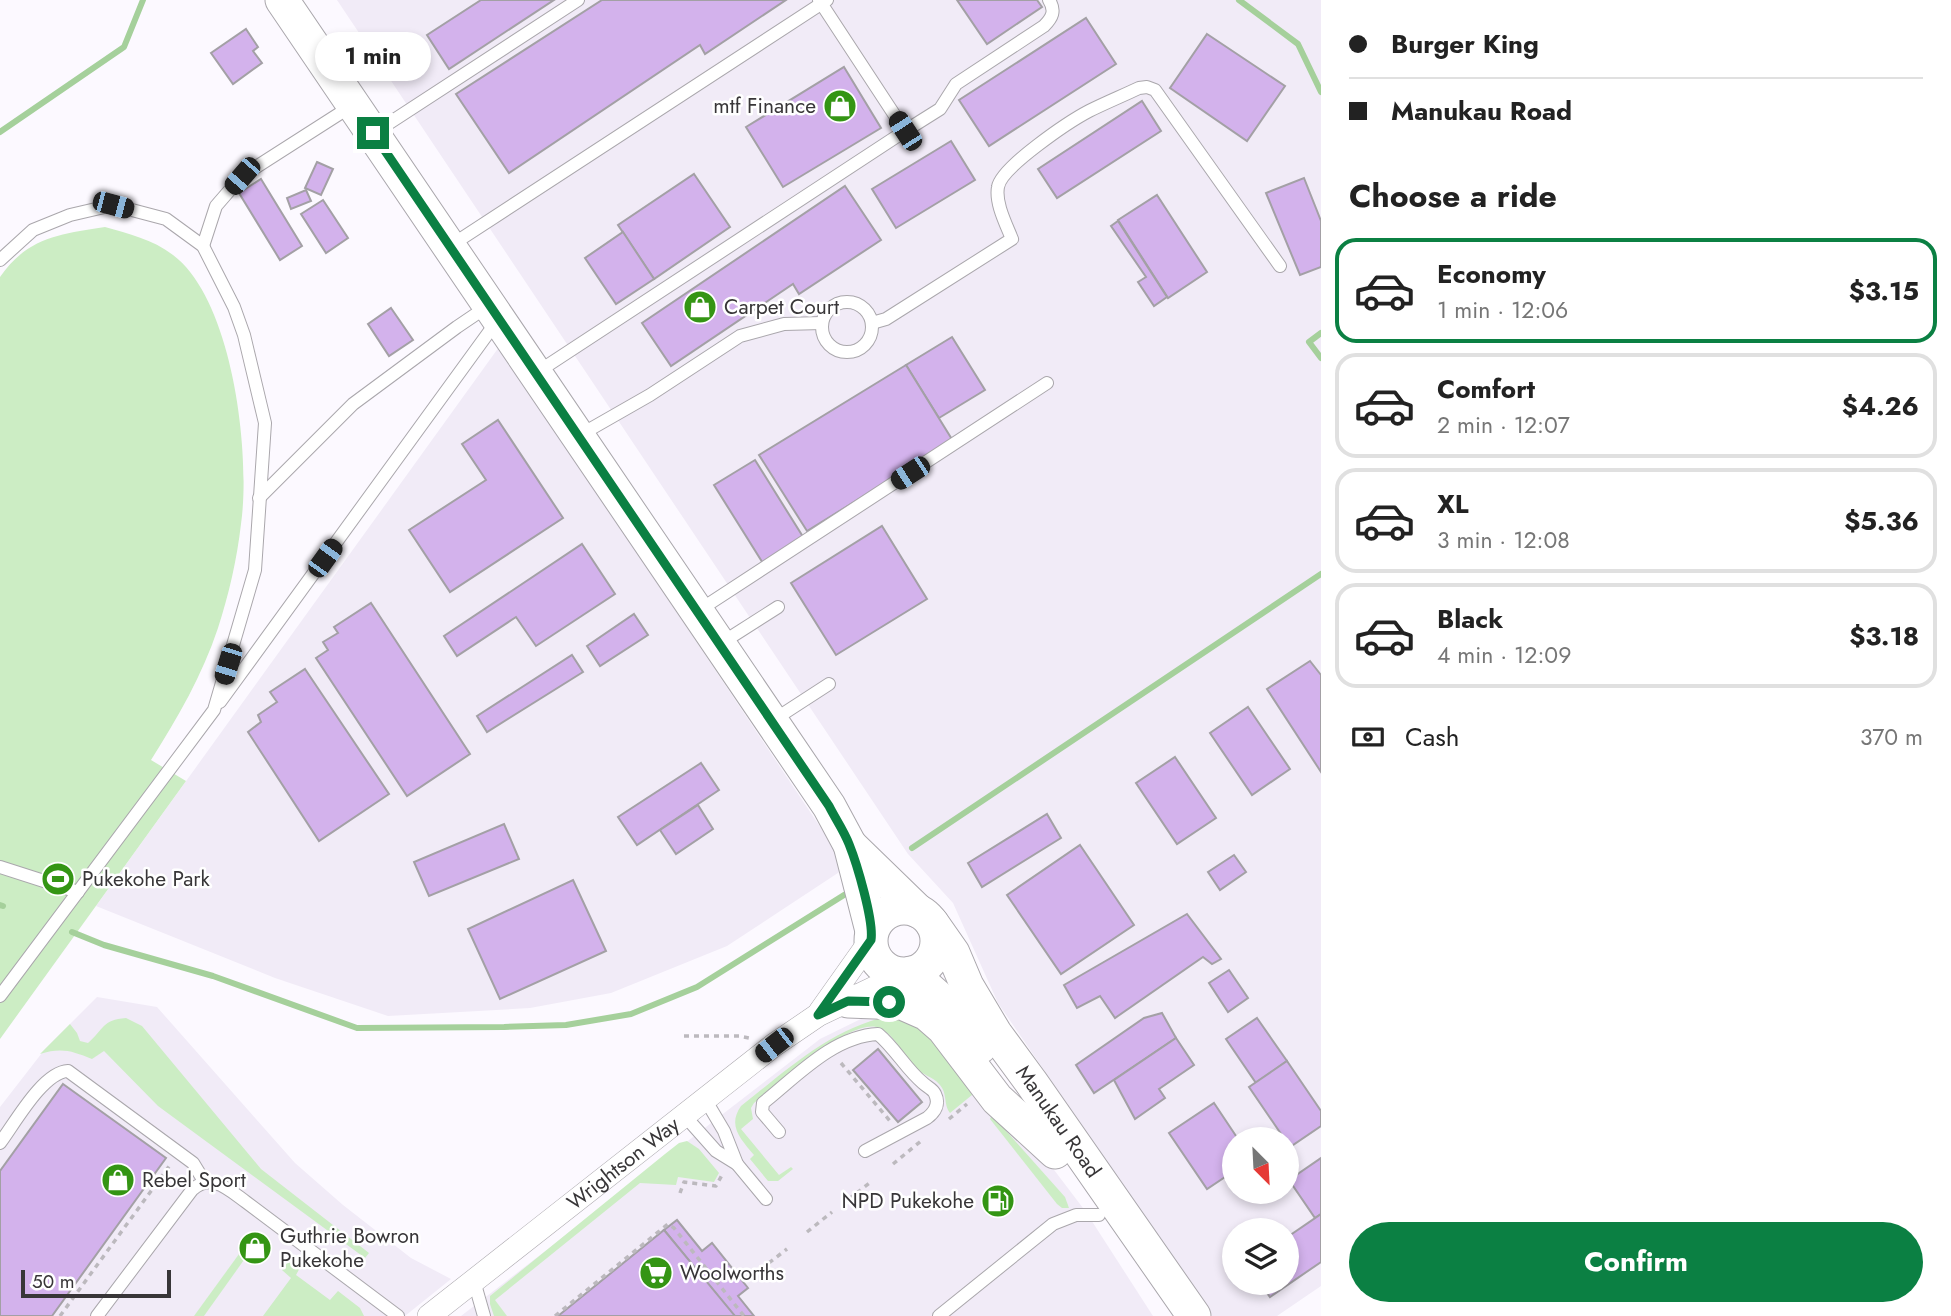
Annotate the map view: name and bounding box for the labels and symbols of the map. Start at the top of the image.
callout: 1 min [315,32,431,80]
shop icon: mtf Finance [821,87,859,125]
place label: mtf Finance [713,91,816,121]
car [885,108,926,154]
route end [357,117,389,149]
car [221,153,264,199]
car [90,189,137,221]
shop icon: Carpet Court [681,288,719,326]
place label: Carpet Court [724,292,839,322]
car [887,453,934,493]
car [305,535,346,581]
car [212,641,245,687]
sports icon: Pukekohe Park [39,860,77,898]
place label: Pukekohe Park [82,864,211,894]
route start [873,986,905,1018]
car [751,1024,798,1066]
street label: Manukau Road [1008,1059,1108,1184]
street label: Wrightson Way [561,1109,686,1217]
north arrow [1222,1127,1298,1204]
shop icon: Rebel Sport [99,1161,137,1199]
place label: Rebel Sport [142,1165,246,1195]
fuel station icon: NPD Pukekohe [979,1182,1017,1220]
place label: NPD Pukekohe [842,1186,974,1216]
place label: Guthrie Bowron Pukekohe [280,1221,420,1275]
shop icon: Guthrie Bowron Pukekohe [236,1229,274,1267]
supermarket icon: Woolworths [637,1254,675,1292]
place label: Woolworths [680,1258,784,1288]
scale bar [21,1267,172,1299]

